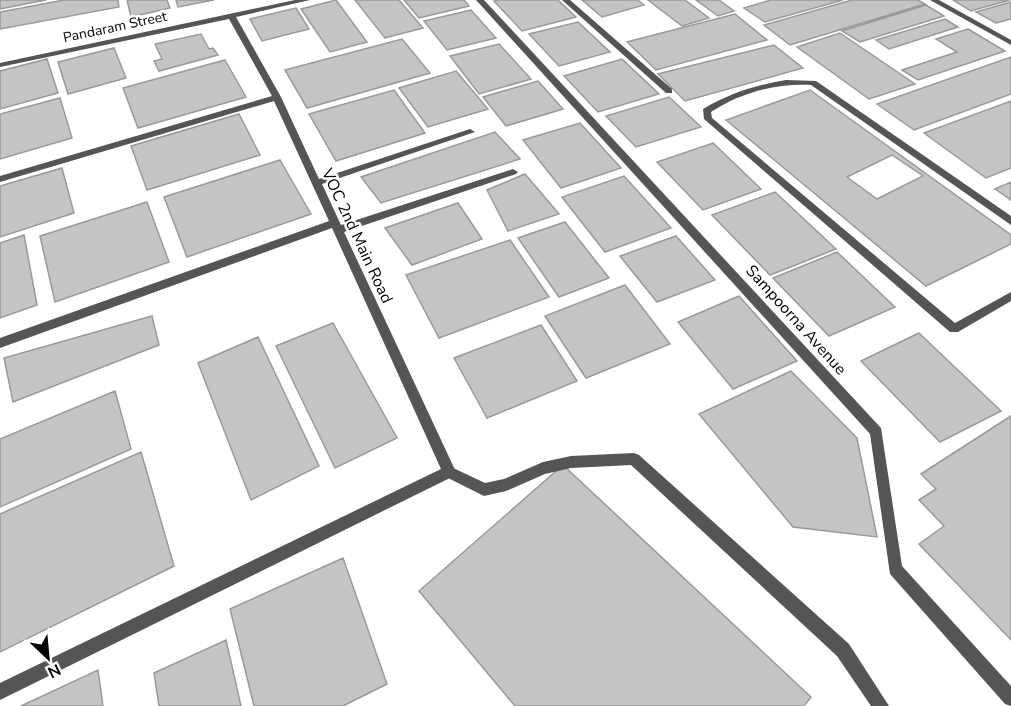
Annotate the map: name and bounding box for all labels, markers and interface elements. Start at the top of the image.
street label: Pandaram Street [61,7,169,47]
street label: VOC 2nd Main Road [316,164,398,307]
street label: Sampoorna Avenue [741,260,851,380]
north arrow [18,628,78,688]
text: N [44,658,64,683]

